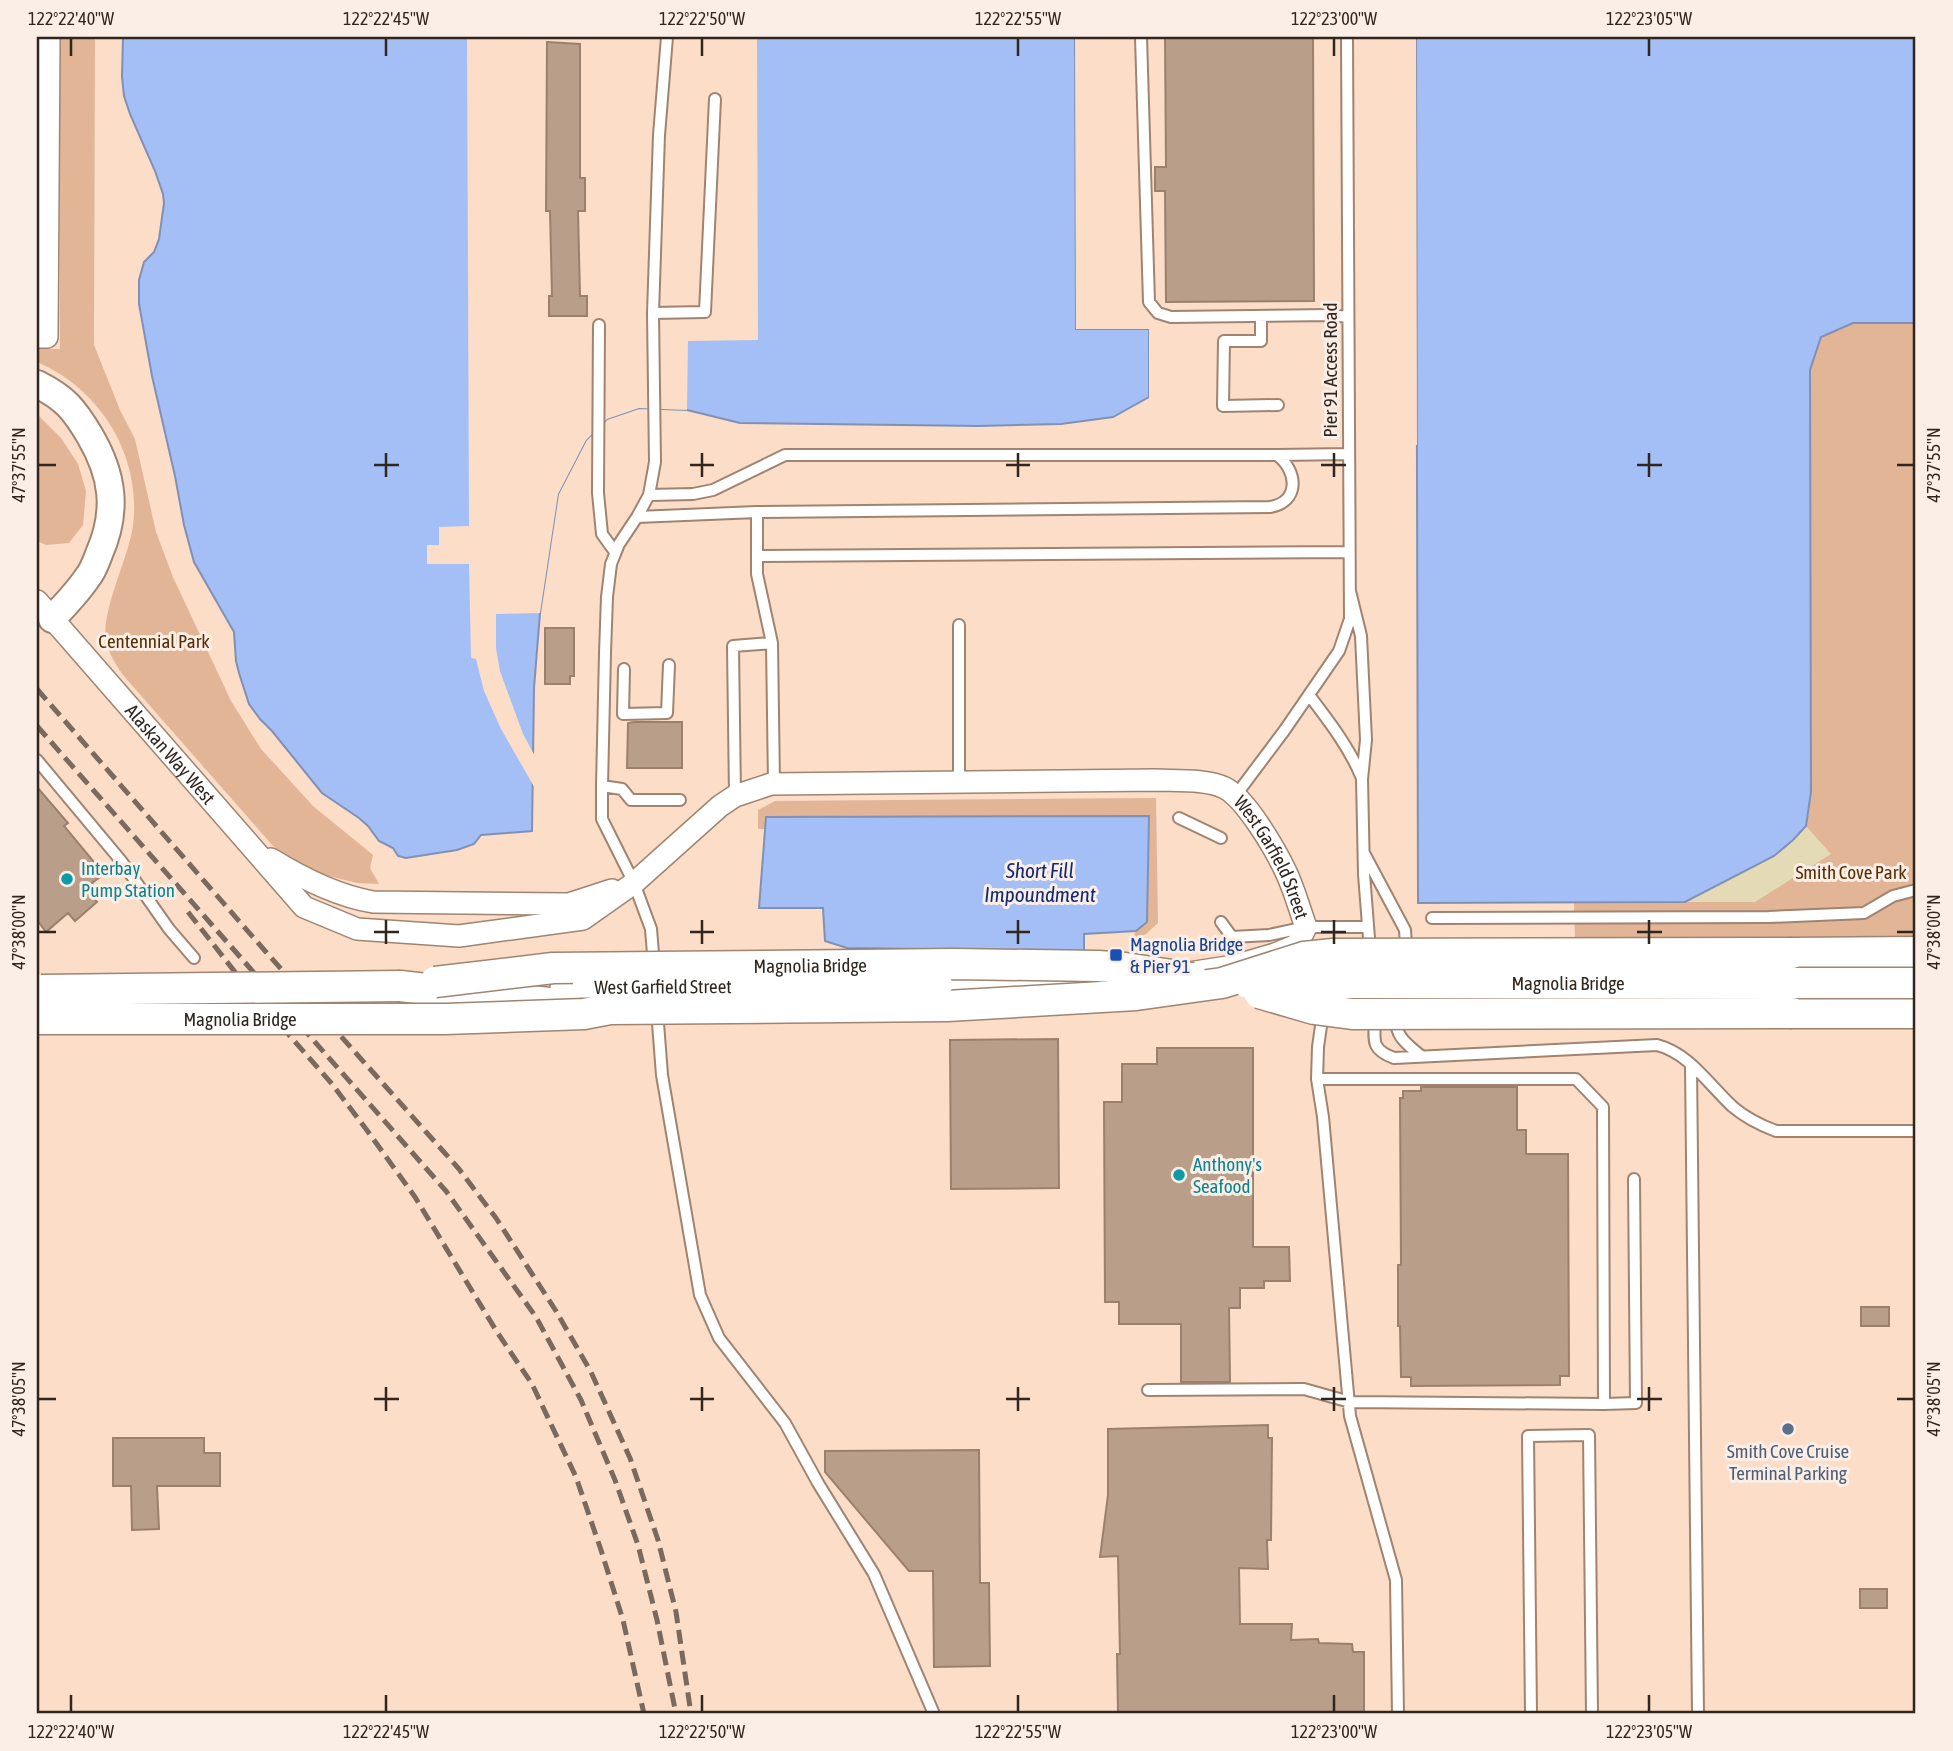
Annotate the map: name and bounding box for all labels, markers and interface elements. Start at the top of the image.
text: 122°22'40"W [28,8,114,29]
text: 122°22'45"W [343,8,429,29]
text: 122°22'50"W [659,8,745,29]
text: 122°22'55"W [975,8,1061,29]
text: 122°23'00"W [1291,8,1377,29]
text: 122°23'05"W [1606,8,1692,29]
street label: Pier 91 Access Road [1319,303,1341,437]
text: 47°37'55"N [8,427,29,503]
text: 47°37'55"N [1923,427,1944,503]
park label: Centennial Park [98,630,210,652]
street label: Alaskan Way West [121,699,220,808]
street label: West Garfield Street [1230,791,1313,922]
place label: Interbay Pump Station [81,857,175,901]
water label: Short Fill Impoundment [984,858,1096,906]
park label: Smith Cove Park [1795,861,1907,883]
marker: Interbay Pump Station [59,871,75,887]
text: 47°38'00"N [8,894,29,970]
text: 47°38'00"N [1923,894,1944,970]
place label: Magnolia Bridge & Pier 91 [1130,933,1243,977]
marker: Magnolia Bridge & Pier 91 [1108,947,1124,963]
street label: Magnolia Bridge [753,954,867,977]
street label: Magnolia Bridge [1511,972,1625,994]
street label: West Garfield Street [594,975,732,998]
street label: Magnolia Bridge [183,1008,297,1030]
place label: Anthony's Seafood [1193,1153,1262,1197]
marker: Anthony's Seafood [1171,1167,1187,1183]
text: 47°38'05"N [8,1361,29,1437]
text: 47°38'05"N [1923,1361,1944,1437]
marker: Smith Cove Cruise Terminal Parking [1780,1421,1796,1437]
place label: Smith Cove Cruise Terminal Parking [1727,1440,1849,1484]
text: 122°22'40"W [28,1721,114,1742]
text: 122°22'45"W [343,1721,429,1742]
text: 122°22'50"W [659,1721,745,1742]
text: 122°22'55"W [975,1721,1061,1742]
text: 122°23'00"W [1291,1721,1377,1742]
text: 122°23'05"W [1606,1721,1692,1742]

